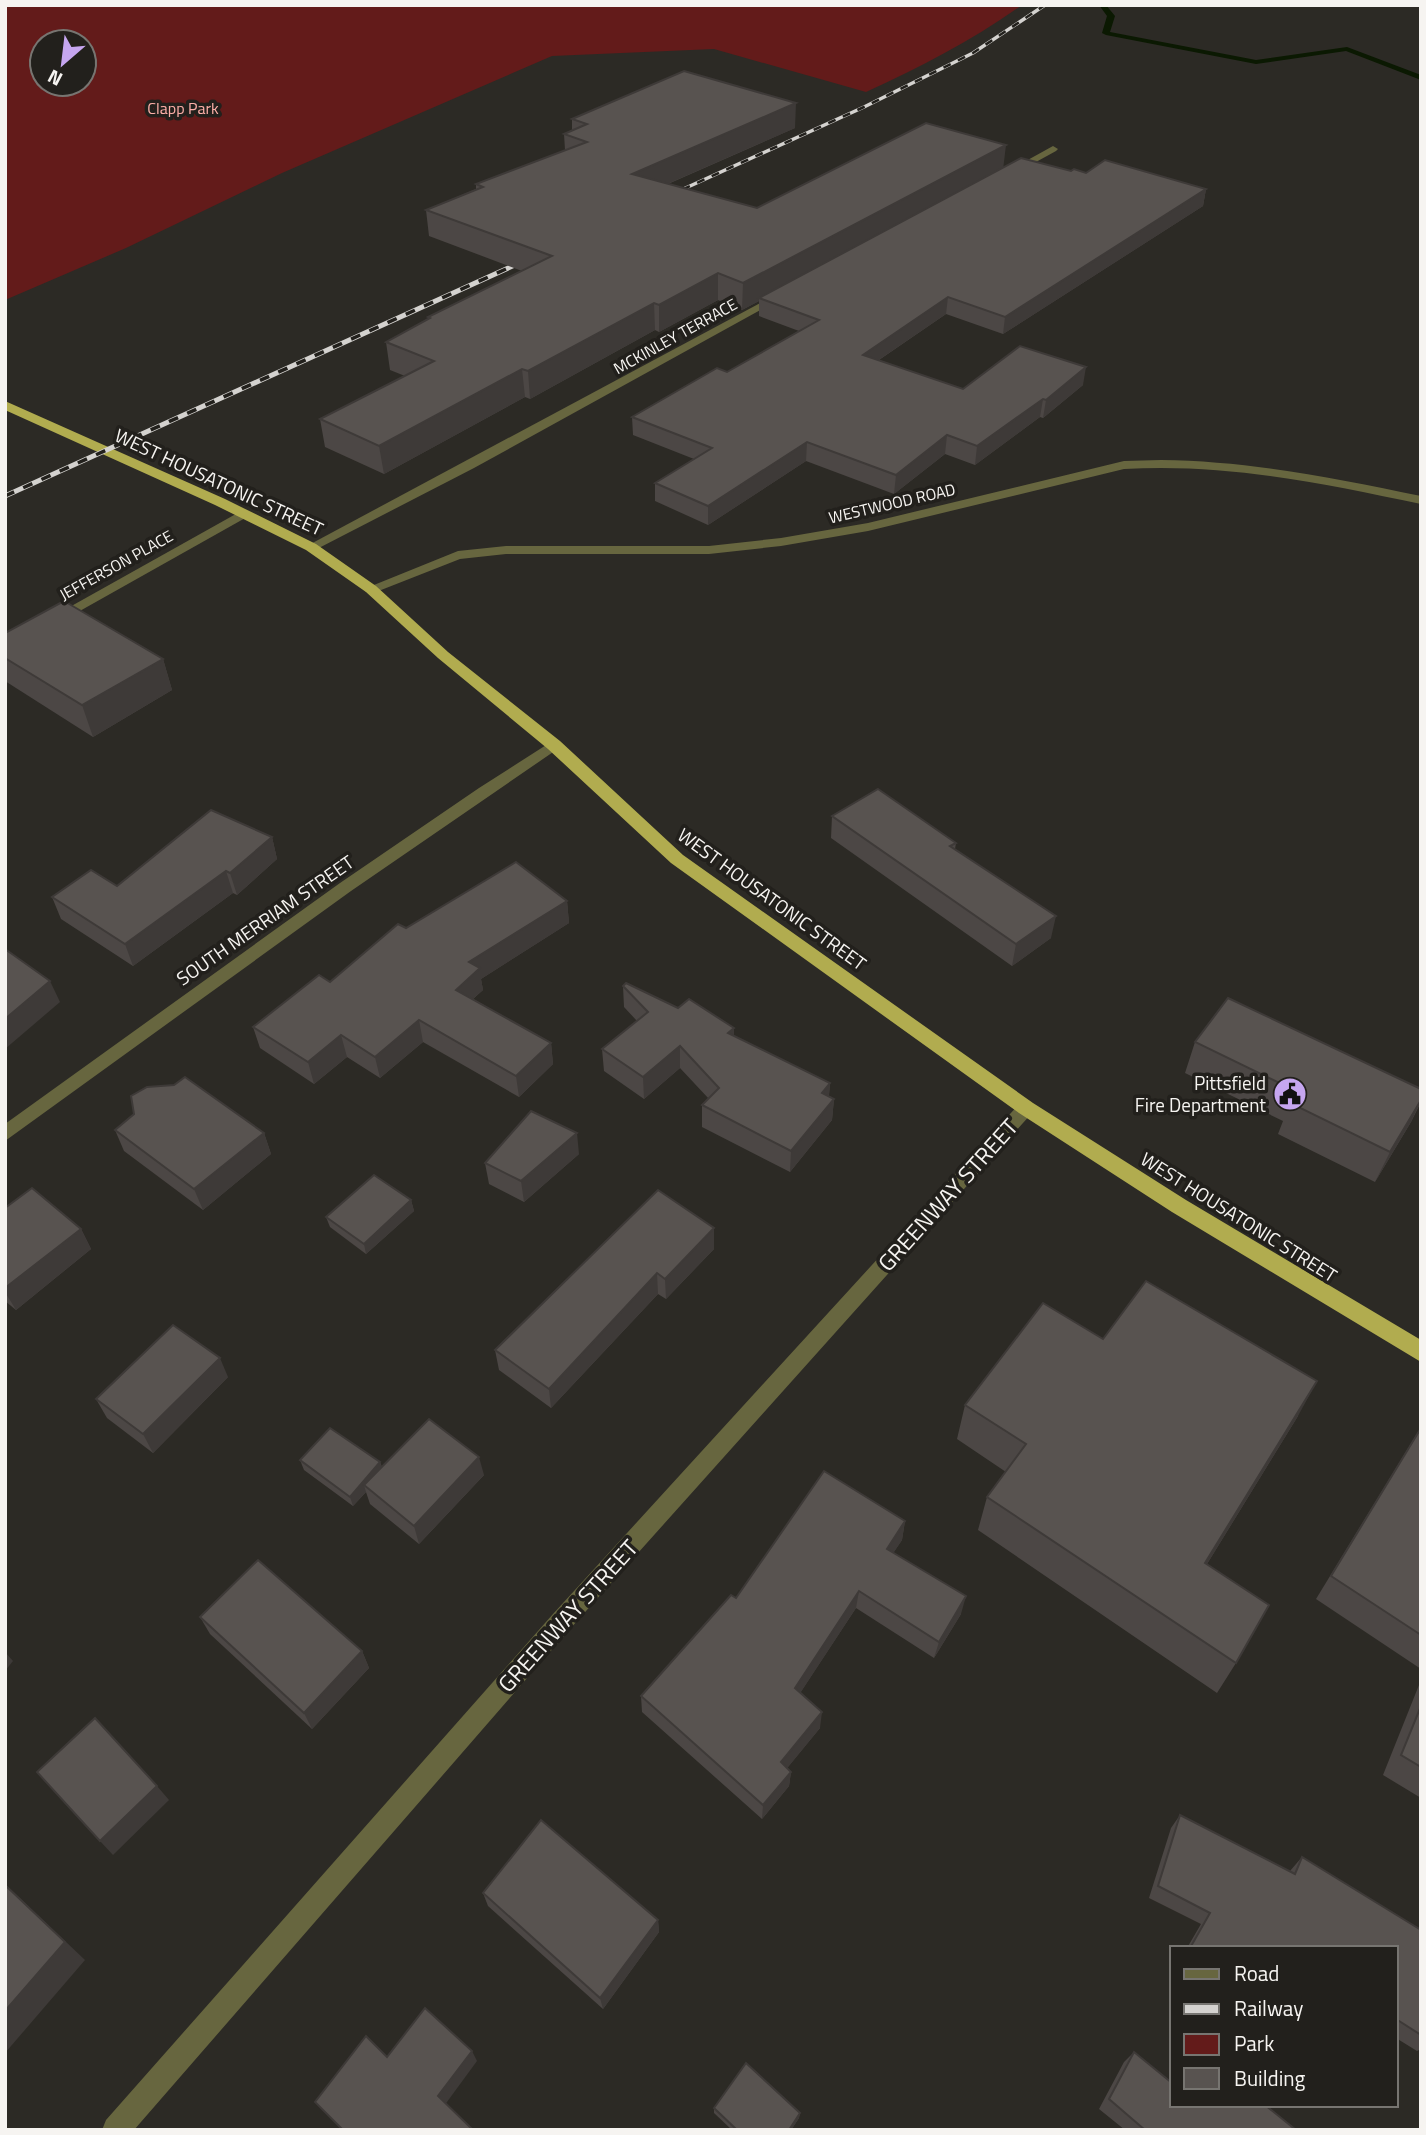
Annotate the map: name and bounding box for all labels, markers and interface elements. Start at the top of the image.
north arrow [28,28,98,98]
text: N [42,63,67,94]
park label: Clapp Park [147,96,219,120]
street label: MCKINLEY TERRACE [609,292,741,380]
street label: WEST HOUSATONIC STREET [110,420,328,543]
street label: WESTWOOD ROAD [826,477,958,529]
street label: JEFFERSON PLACE [55,524,177,606]
street label: WEST HOUSATONIC STREET [672,820,873,977]
street label: SOUTH MERRIAM STREET [170,847,359,992]
place label: Pittsfield Fire Department [1135,1068,1266,1119]
public building icon: Pittsfield Fire Department [1271,1075,1309,1113]
street label: GREENWAY STREET [869,1110,1026,1279]
street label: WEST HOUSATONIC STREET [1135,1144,1343,1289]
street label: GREENWAY STREET [489,1531,646,1700]
legend [1170,1946,1398,2107]
text: Road [1234,1957,1279,1989]
text: Railway [1234,1992,1303,2024]
text: Park [1234,2027,1274,2059]
text: Building [1234,2062,1306,2094]

